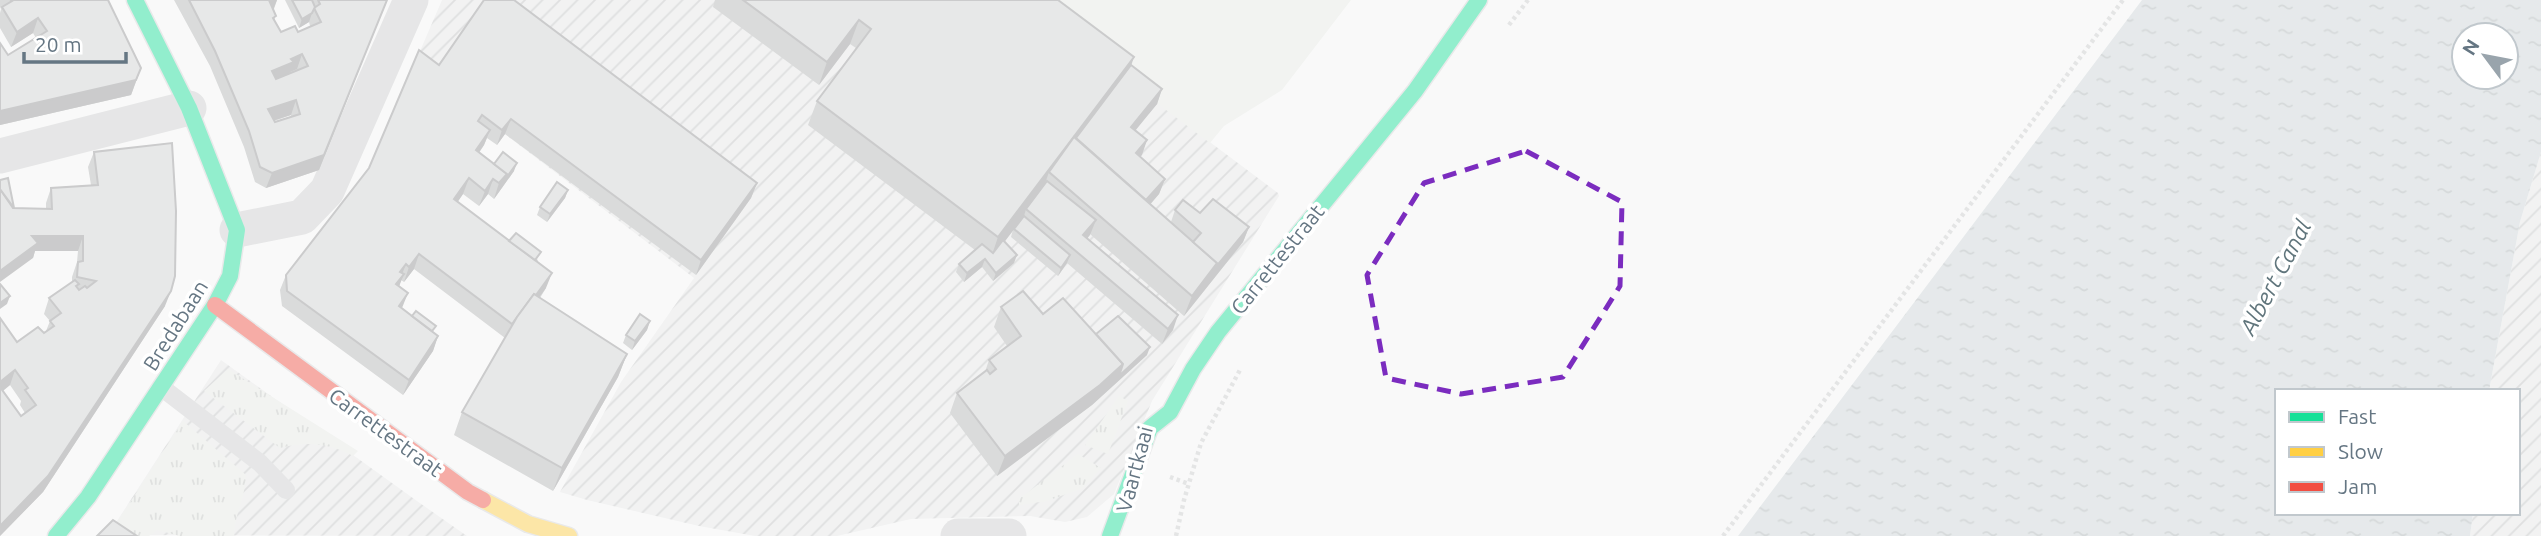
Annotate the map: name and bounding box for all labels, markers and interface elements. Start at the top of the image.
scale bar [24,21,126,65]
north arrow [2450,21,2520,91]
text: 20 m [35,32,82,56]
text: N [2457,35,2484,59]
street label: Carrettestraat [1225,199,1329,319]
water label: Albert Canal [2234,215,2316,339]
street label: Bredabaan [138,275,212,375]
street label: Carrettestraat [325,383,447,481]
legend [2275,389,2520,515]
text: Fast [2338,404,2376,428]
street label: Vaartkaai [1111,423,1157,515]
text: Slow [2338,439,2383,463]
text: Jam [2338,474,2377,498]

